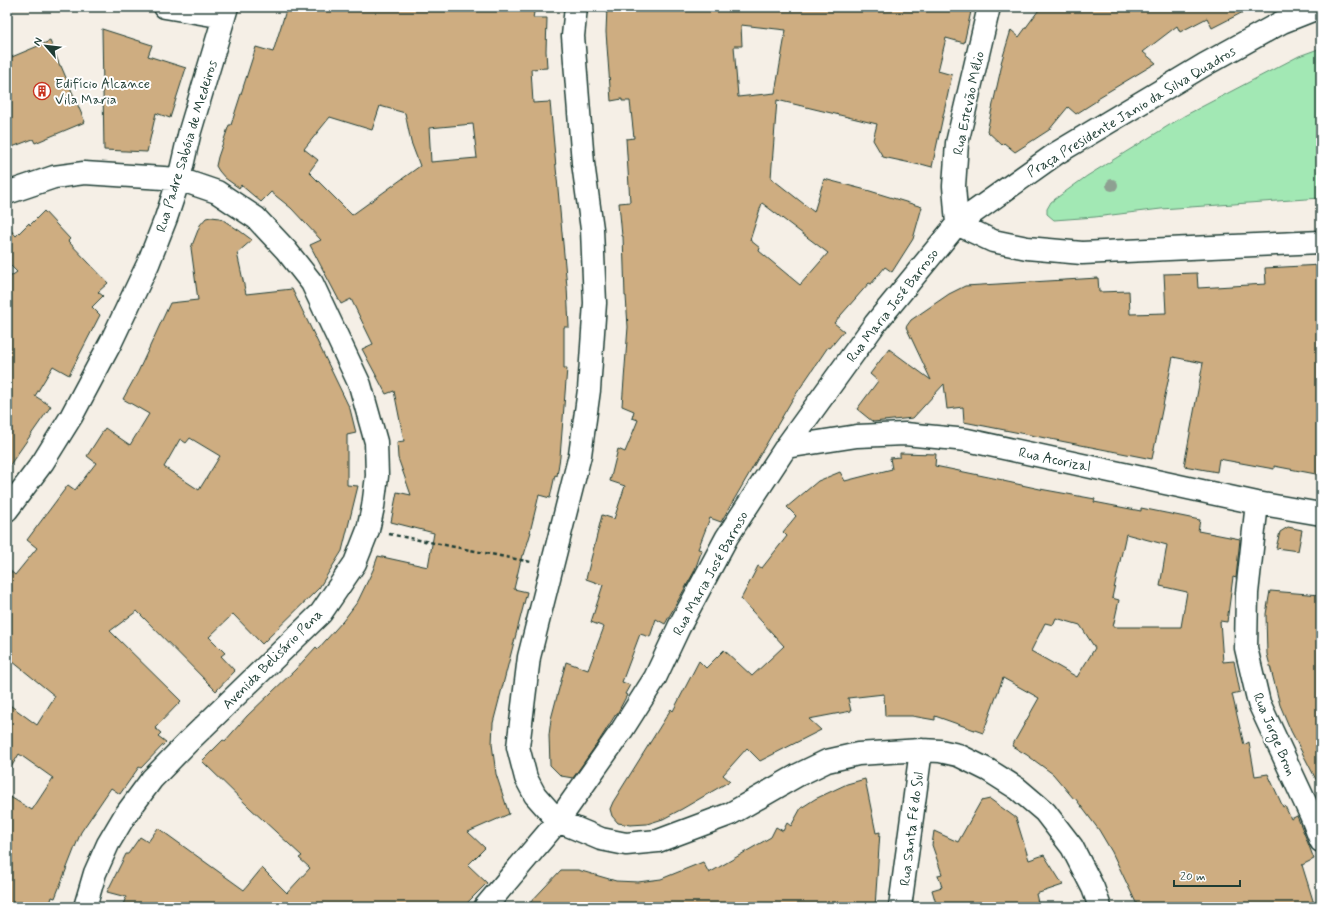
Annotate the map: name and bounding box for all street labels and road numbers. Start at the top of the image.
street label: Praça Presidente Janio da Silva Quadros [1024,42,1239,181]
street label: Rua Estevão Mélio [949,50,989,157]
street label: Rua Padre Sabóia de Medeiros [152,58,222,234]
street label: Rua Maria José Barroso [843,245,943,366]
street label: Rua Acorizal [1017,444,1093,476]
street label: Rua Maria José Barroso [669,508,753,639]
street label: Avenida Belisário Pena [219,606,327,714]
street label: Rua Jorge Bron [1248,690,1300,779]
street label: Rua Santa Fé do Sul [896,771,928,887]

